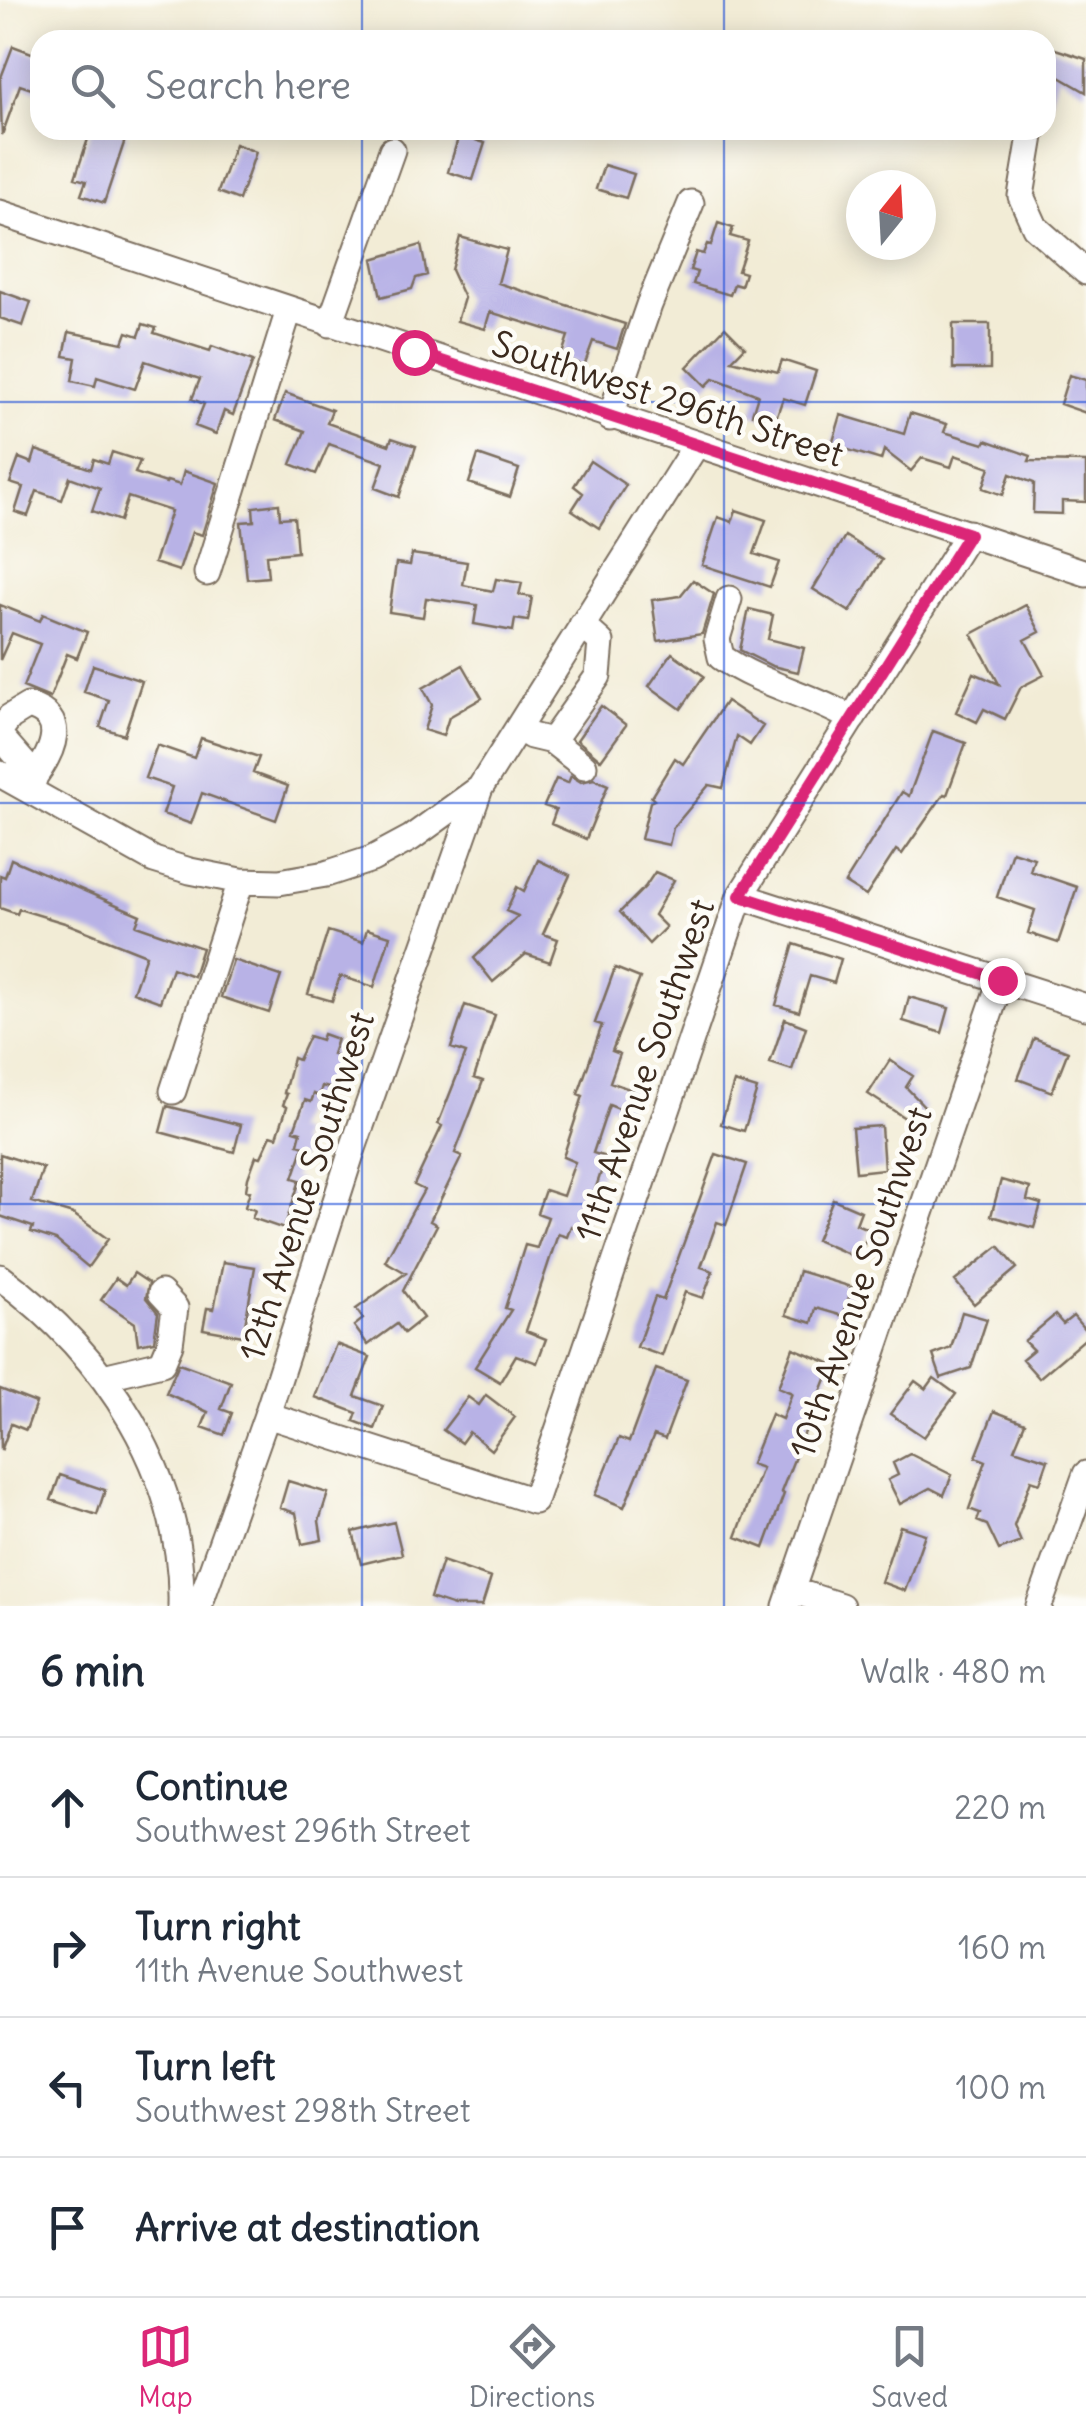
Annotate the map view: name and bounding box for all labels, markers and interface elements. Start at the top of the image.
search box [30,30,1056,140]
icon: search [65,58,120,113]
text: Search here [145,62,351,109]
north arrow [846,170,936,260]
street label: Southwest 296th Street [487,320,849,476]
route start [392,330,438,376]
street label: 11th Avenue Southwest [565,893,723,1247]
route end [980,958,1026,1004]
street label: 12th Avenue Southwest [229,1006,383,1366]
street label: 10th Avenue Southwest [779,1101,941,1463]
text: 6 min [40,1645,145,1697]
text: Walk · 480 m [860,1651,1046,1692]
text: Continue [135,1763,288,1810]
icon: ahead [40,1780,95,1835]
text: 220 m [954,1787,1046,1828]
text: Southwest 296th Street [135,1810,471,1851]
text: Turn right [135,1903,301,1950]
icon: right [40,1920,95,1975]
text: 160 m [958,1927,1046,1968]
text: 11th Avenue Southwest [135,1950,463,1991]
text: Turn left [135,2043,275,2090]
icon: left [40,2060,95,2115]
text: 100 m [956,2067,1046,2108]
text: Southwest 298th Street [135,2090,471,2131]
icon: arrive [40,2200,95,2255]
text: Arrive at destination [135,2204,480,2251]
tab: Map [138,2319,193,2415]
tab: Directions [469,2319,595,2415]
tab: Saved [871,2319,948,2415]

